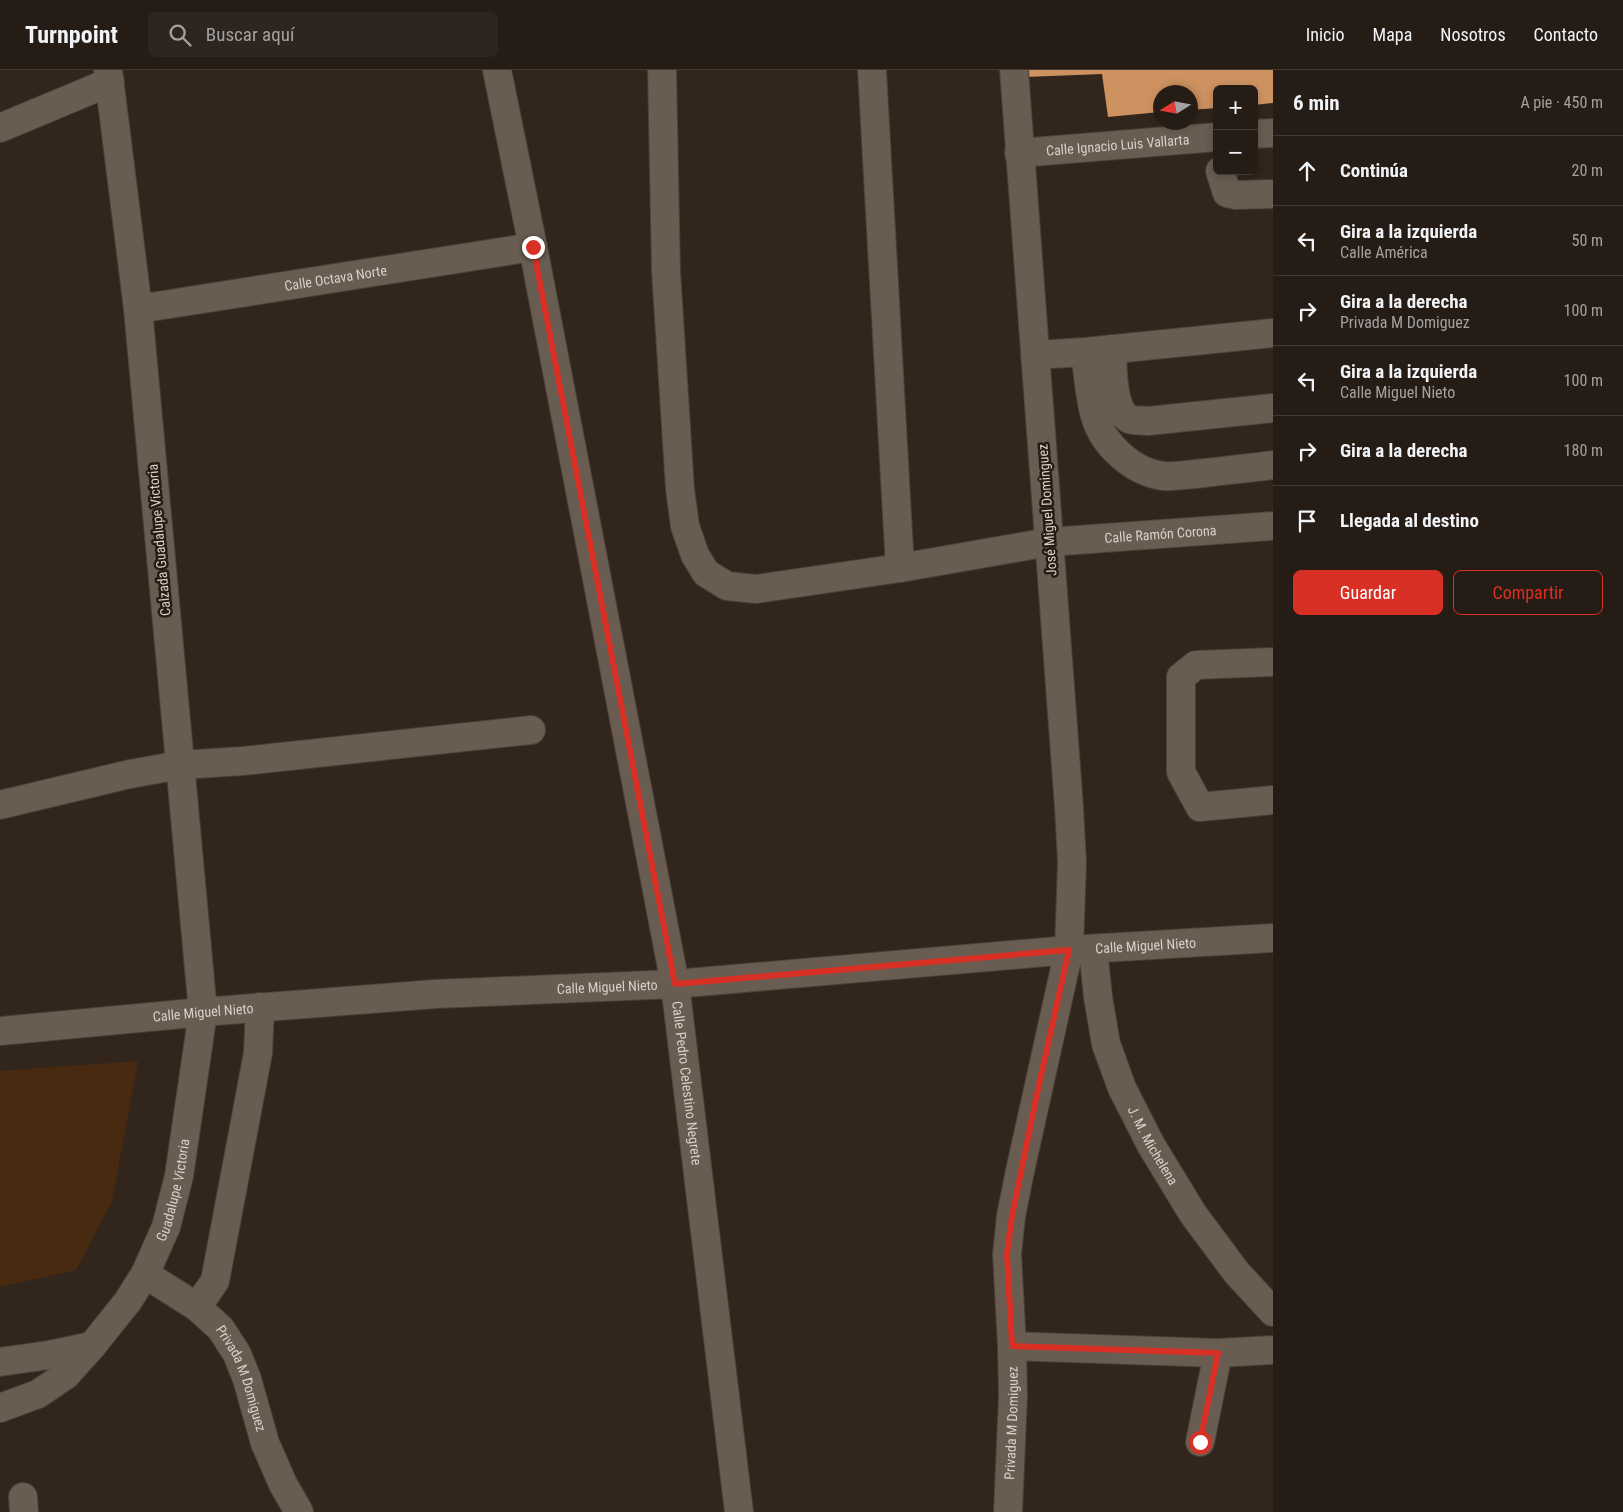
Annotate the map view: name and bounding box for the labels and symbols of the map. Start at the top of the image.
north arrow [1153,85,1198,130]
street label: Calle Ignacio Luis Vallarta [1045,131,1190,159]
route end [522,236,545,259]
street label: Calle Octava Norte [283,262,388,294]
street label: José Miguel Dominguez [1034,443,1060,577]
street label: Calzada Guadalupe Victoria [144,463,174,617]
street label: Calle Ramón Corona [1104,522,1217,546]
street label: Calle Miguel Nieto [1095,935,1196,956]
street label: Calle Miguel Nieto [557,977,658,997]
street label: Calle Miguel Nieto [152,1000,254,1025]
street label: Calle Pedro Celestino Negrete [669,1000,705,1166]
street label: J. M. Michelena [1124,1103,1181,1188]
street label: Guadalupe Victoria [153,1138,192,1244]
street label: Privada M Domiguez [213,1322,269,1433]
street label: Privada M Domiguez [1001,1366,1021,1480]
route start [1189,1431,1212,1454]

